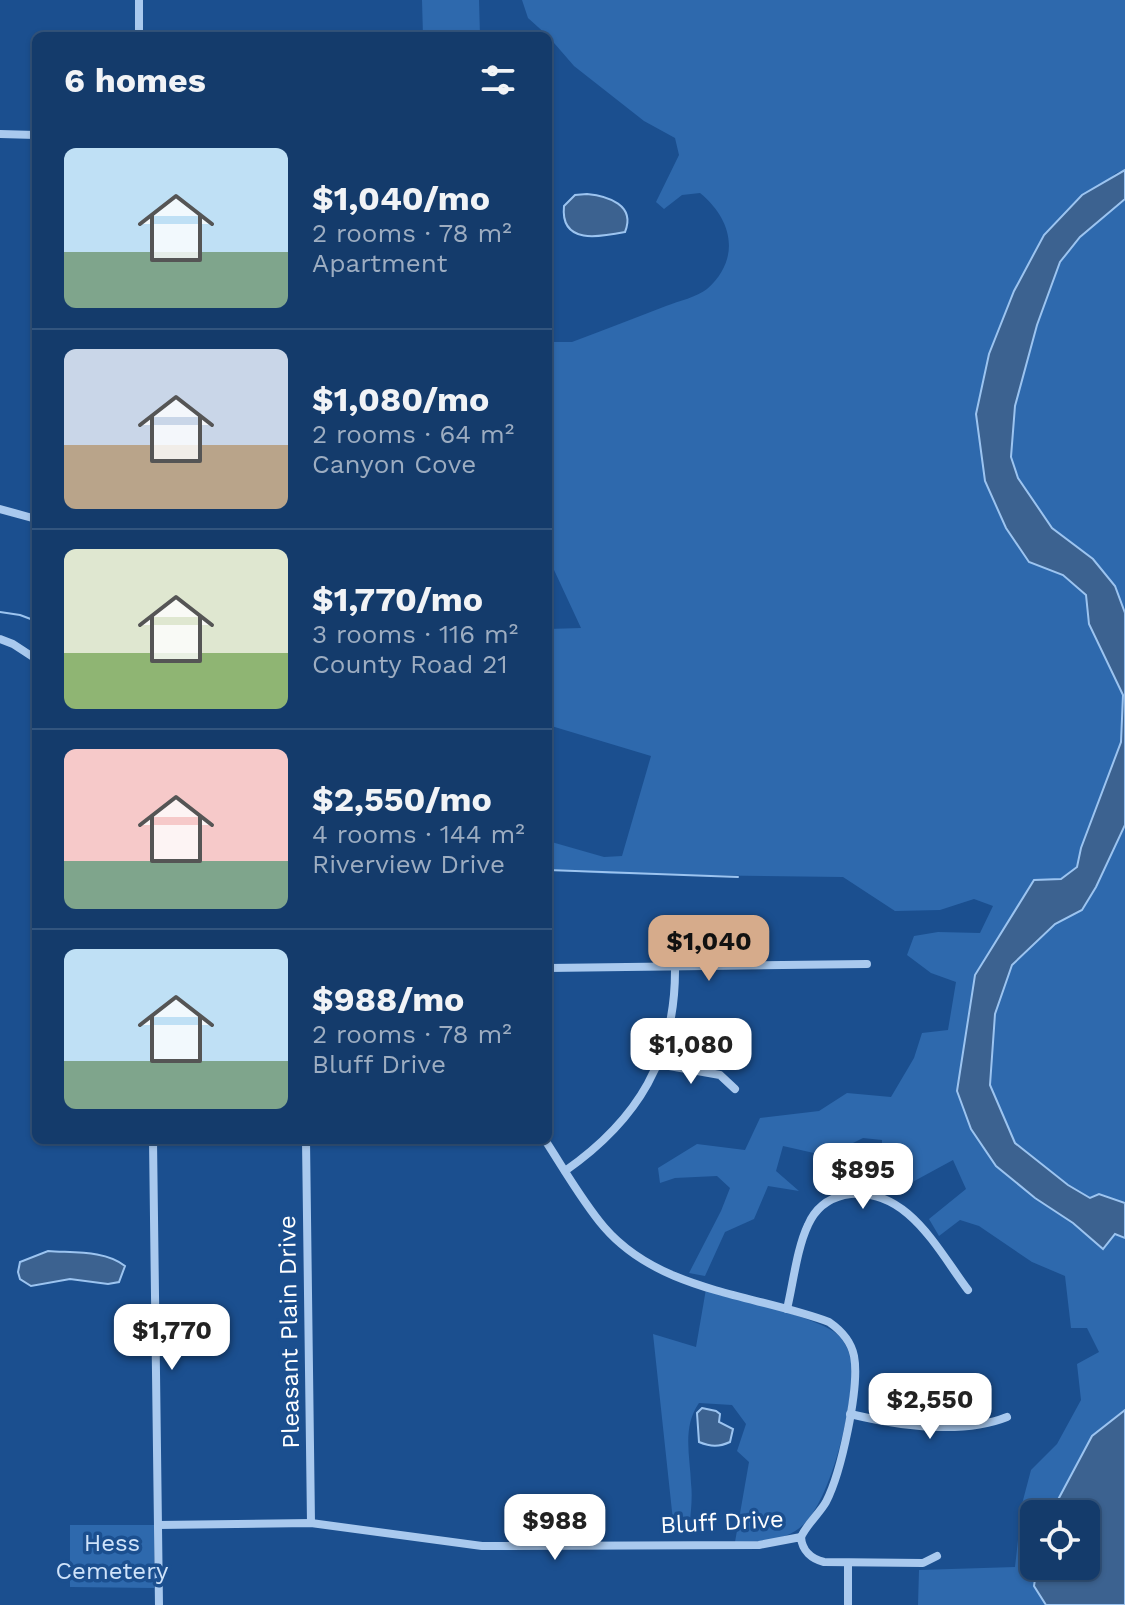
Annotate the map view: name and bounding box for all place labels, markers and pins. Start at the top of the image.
pin: $1,040 [644,915,774,983]
pin: $1,080 [626,1018,756,1086]
pin: $895 [816,1143,910,1211]
pin: $1,770 [107,1304,237,1372]
pin: $2,550 [865,1373,995,1441]
pin: $988 [508,1494,602,1562]

